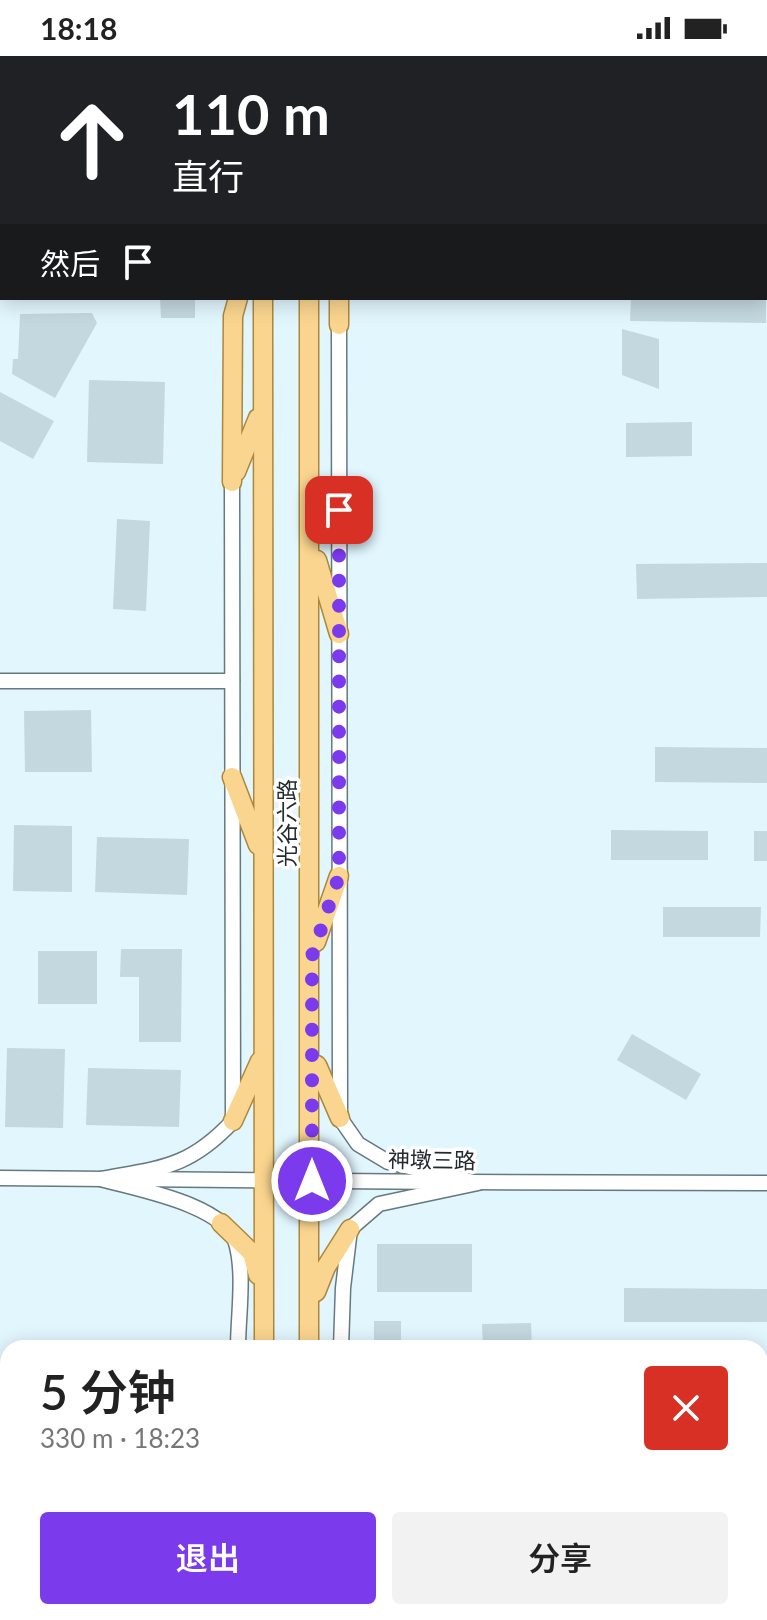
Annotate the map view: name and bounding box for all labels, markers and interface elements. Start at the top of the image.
text: 18:18 [40,10,117,46]
text: 110 m [172,80,330,147]
icon: ahead [40,88,144,192]
text: 直行 [172,154,244,198]
icon: arrive [116,240,160,284]
text: 然后 [40,245,100,281]
pin [305,476,373,544]
icon: arrive [317,488,361,532]
street label: 光谷六路 [273,779,300,867]
position arrow [270,1139,354,1223]
street label: 神墩三路 [388,1145,476,1174]
text: 5 分钟 [40,1363,176,1420]
button: close [644,1366,728,1450]
text: 330 m · 18:23 [40,1422,200,1454]
button: 退出 [40,1512,376,1604]
button: 分享 [392,1512,728,1604]

